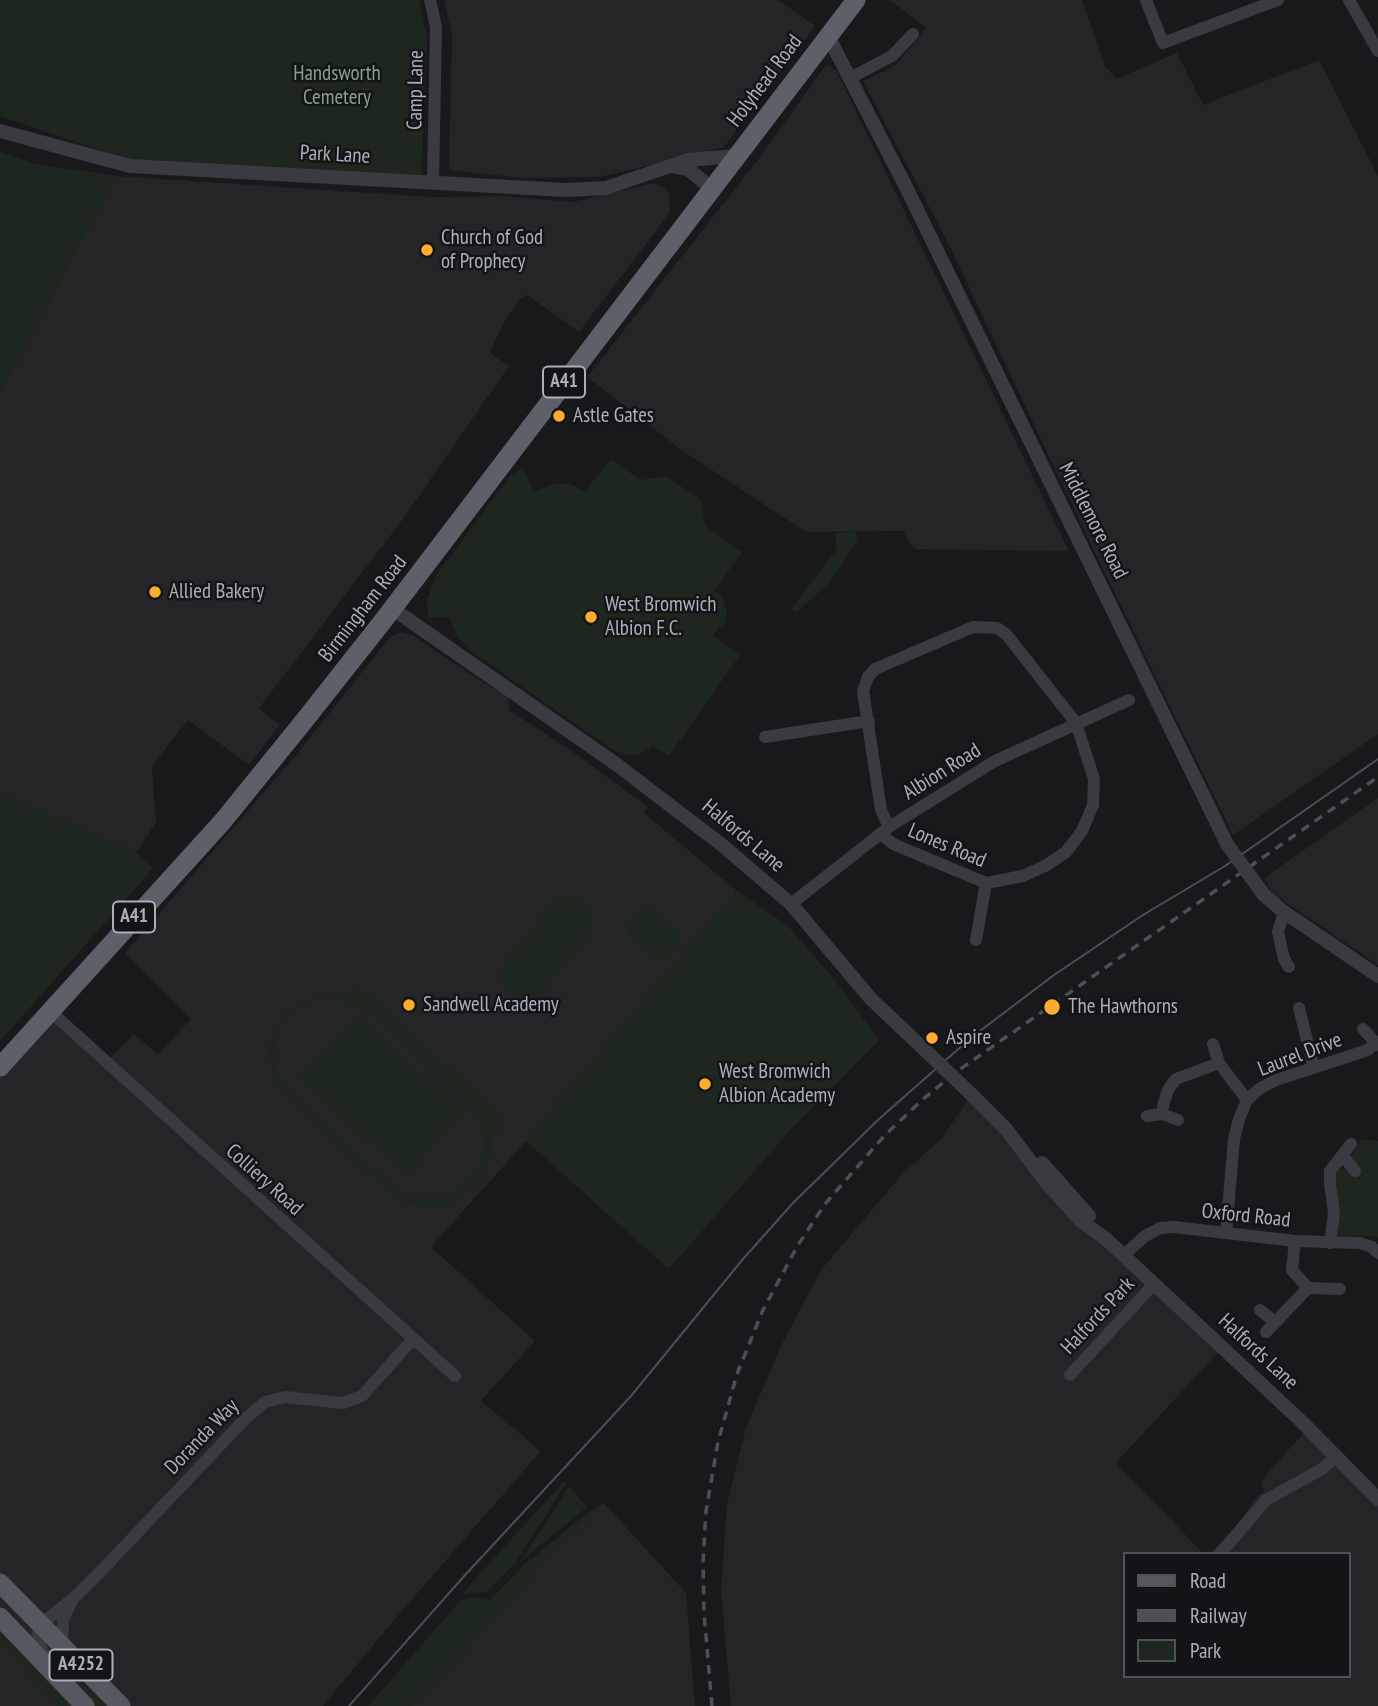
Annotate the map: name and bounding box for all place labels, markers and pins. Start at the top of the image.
place label: Church of God of Prophecy [441,225,543,275]
marker: Church of God of Prophecy [419,242,435,258]
place label: Astle Gates [573,403,654,429]
marker: Astle Gates [551,408,567,424]
place label: Allied Bakery [169,579,264,605]
marker: Allied Bakery [147,584,163,600]
place label: West Bromwich Albion F.C. [605,592,716,642]
marker: West Bromwich Albion F.C. [583,609,599,625]
place label: Sandwell Academy [423,992,559,1018]
place label: The Hawthorns [1068,994,1178,1020]
marker: Sandwell Academy [401,997,417,1013]
marker: The Hawthorns [1042,997,1062,1017]
place label: Aspire [946,1025,991,1051]
marker: Aspire [924,1030,940,1046]
place label: West Bromwich Albion Academy [719,1059,835,1109]
marker: West Bromwich Albion Academy [697,1076,713,1092]

